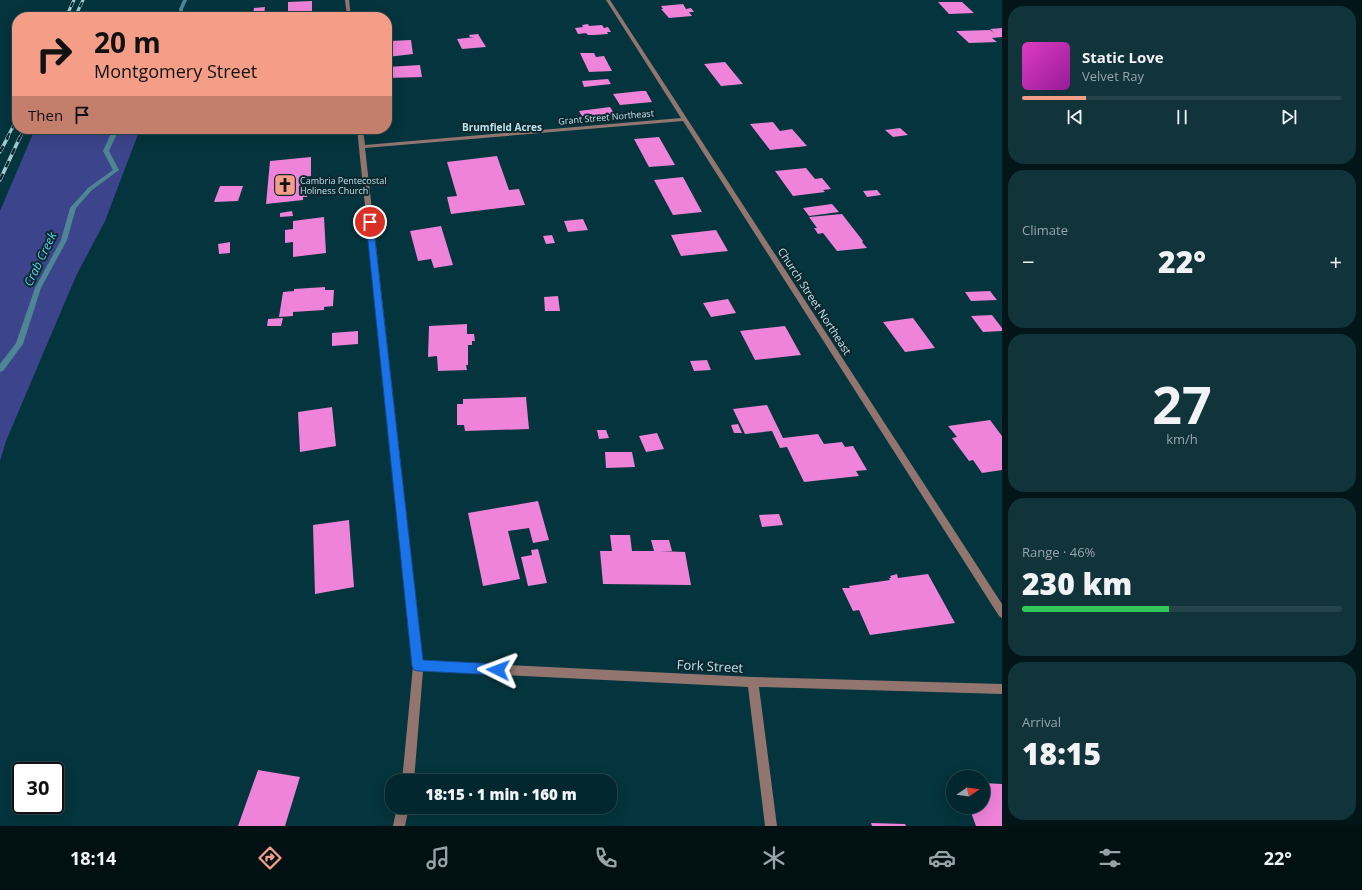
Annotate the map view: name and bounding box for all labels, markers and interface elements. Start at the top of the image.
text: 20 m [94,23,161,61]
icon: right [28,28,80,80]
text: Static Love [1082,47,1164,67]
text: Montgomery Street [94,59,257,83]
text: Velvet Ray [1082,67,1144,85]
icon: arrive [71,104,93,126]
text: Then [28,105,63,125]
street label: Grant Street Northeast [558,106,654,128]
icon: previous [1064,106,1086,128]
icon: pause [1171,106,1193,128]
icon: next [1278,106,1300,128]
district label: Brumfield Acres [462,120,542,134]
church icon: Cambria Pentecostal Holiness Church [272,172,298,198]
place label: Cambria Pentecostal Holiness Church [300,174,387,197]
pin [353,205,387,239]
icon: arrive [359,211,381,233]
text: Climate [1022,221,1068,239]
water label: Crab Creek [20,228,61,289]
text: 22° [1158,241,1206,282]
street label: Church Street Northeast [775,245,855,358]
text: − [1022,246,1035,276]
text: + [1329,246,1342,276]
text: 27 [1152,368,1212,439]
text: km/h [1166,430,1198,448]
text: Range · 46% [1022,543,1095,561]
text: 230 km [1022,563,1132,604]
position arrow [477,649,519,691]
street label: Fork Street [676,655,744,677]
text: Arrival [1022,713,1061,731]
text: 18:15 [1022,733,1101,774]
speed limit sign: 30 [12,762,64,814]
north arrow [946,770,990,814]
map controls [946,770,990,814]
text: 18:15 · 1 min · 160 m [425,784,577,804]
icon: directions [256,844,284,872]
icon: music [424,844,452,872]
icon: phone [592,844,620,872]
icon: climate [760,844,788,872]
icon: car [928,844,956,872]
icon: filters [1096,844,1124,872]
text: 18:14 [70,846,116,870]
text: 22° [1264,846,1292,870]

